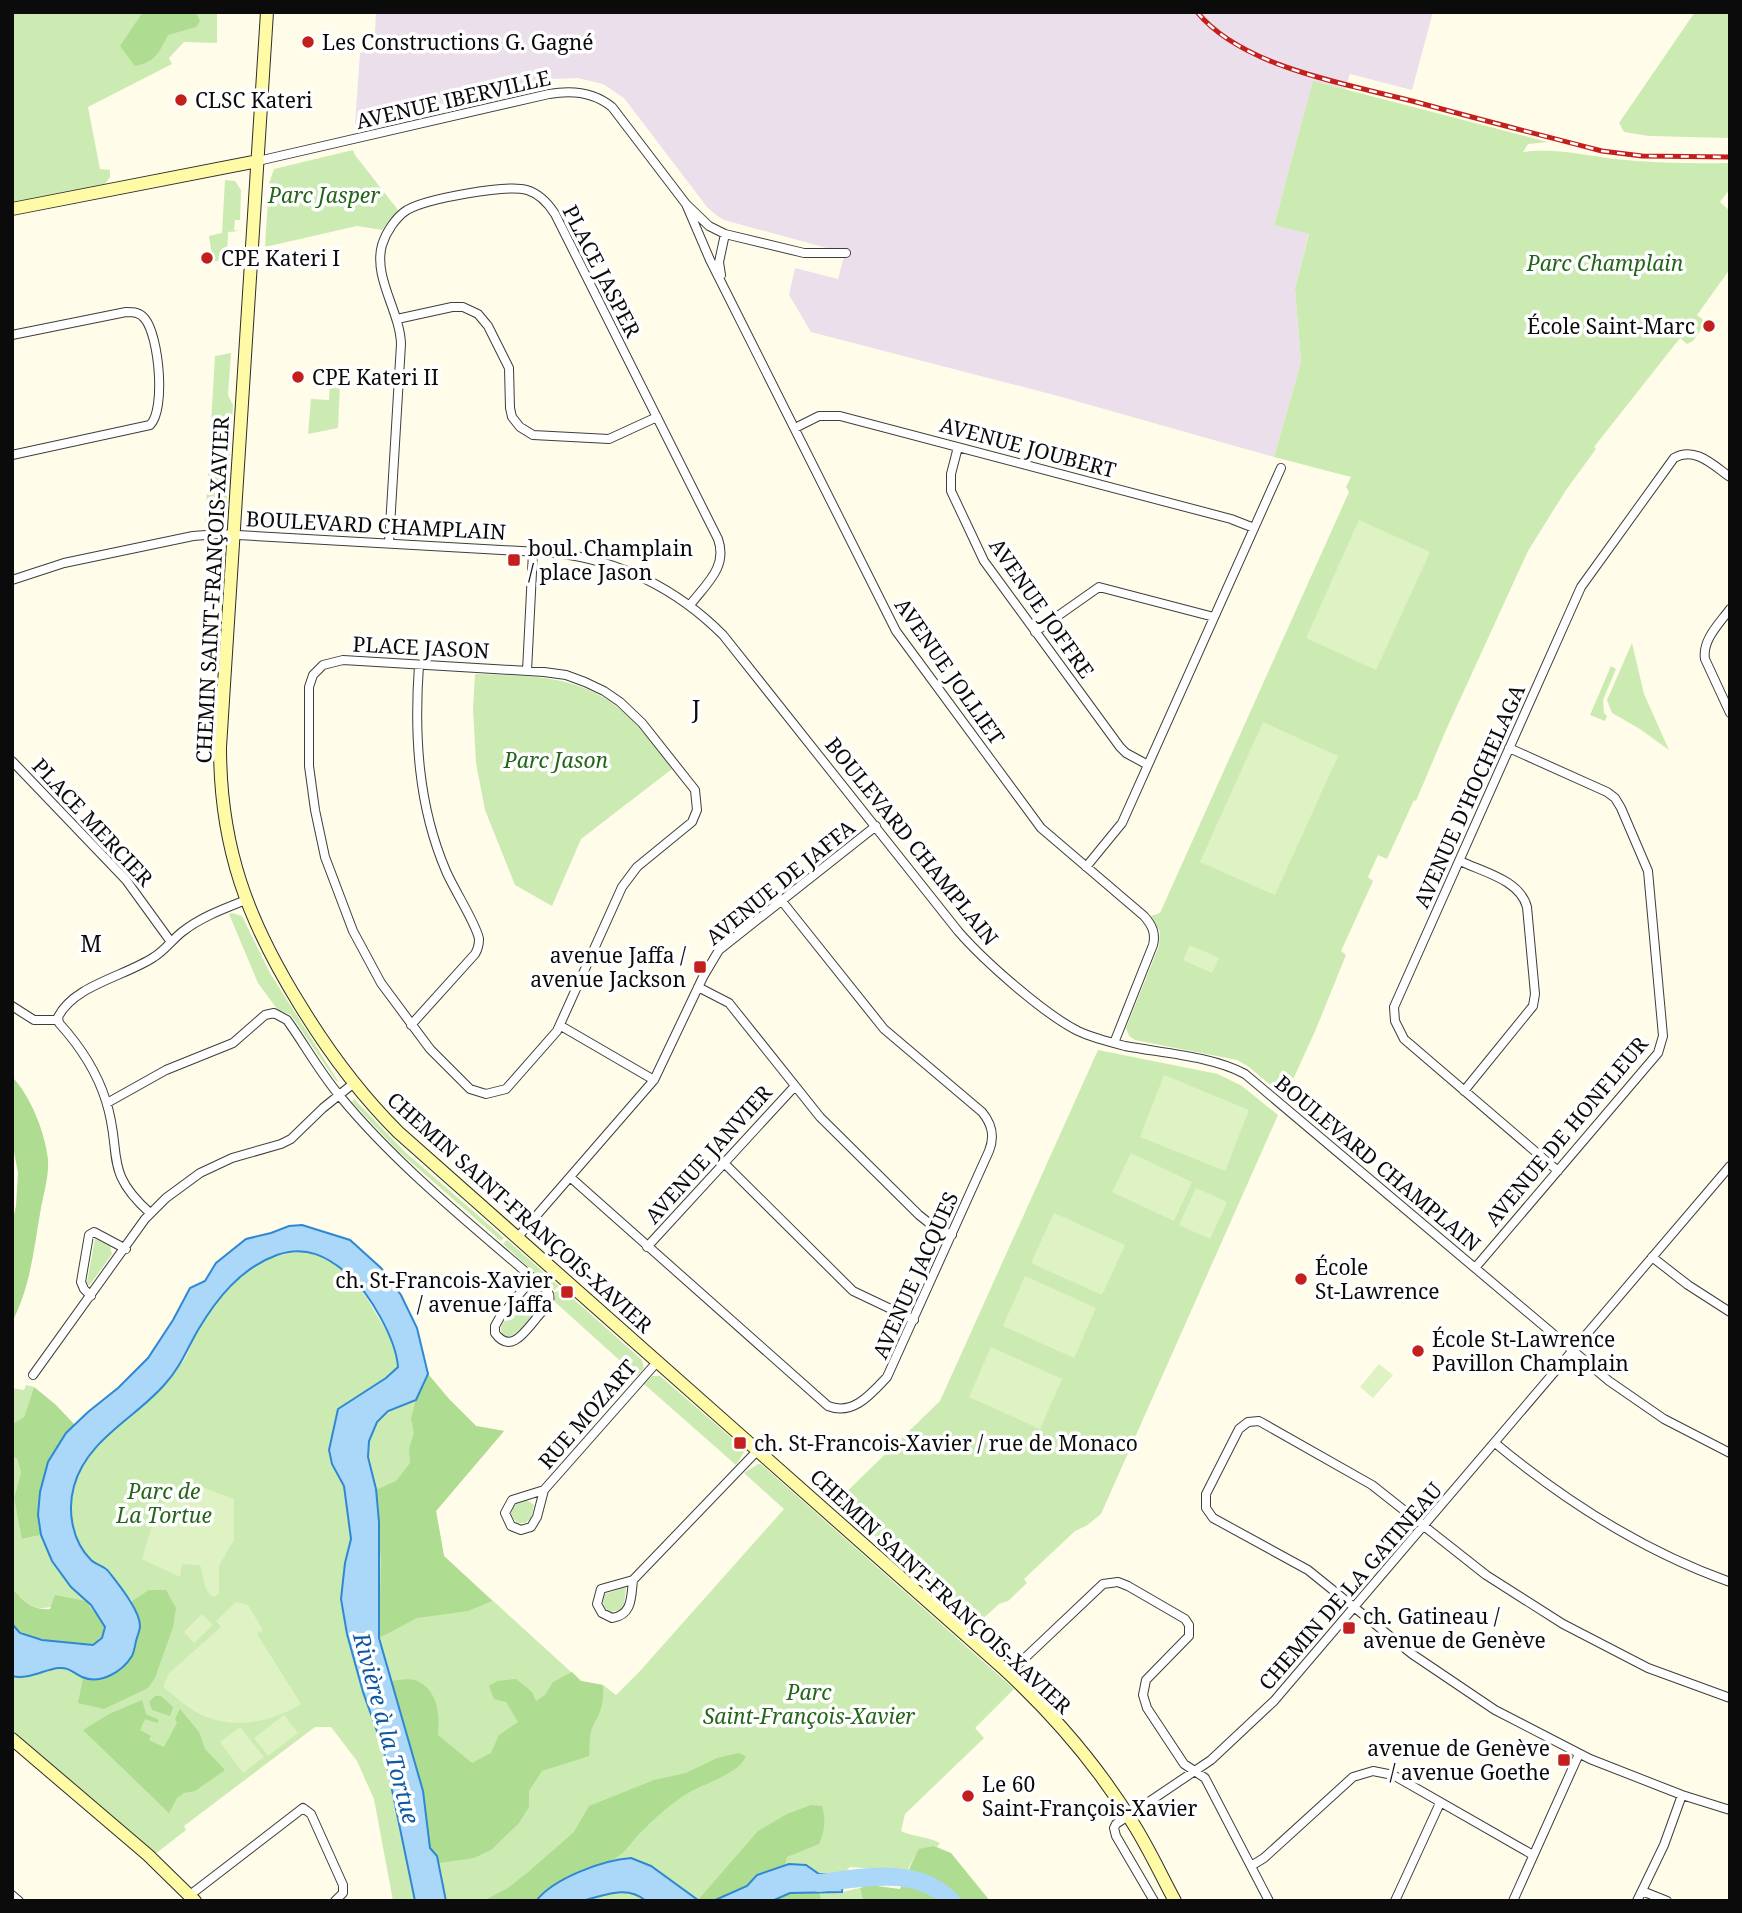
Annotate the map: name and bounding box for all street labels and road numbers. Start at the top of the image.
street label: AVENUE IBERVILLE [353,63,553,135]
street label: PLACE JASPER [557,200,647,342]
street label: AVENUE JOUBERT [937,410,1119,484]
street label: CHEMIN SAINT-FRANÇOIS-XAVIER [189,416,235,764]
street label: BOULEVARD CHAMPLAIN [245,504,507,546]
street label: AVENUE JOFFRE [983,532,1101,684]
street label: AVENUE JOLLIET [889,592,1011,750]
street label: PLACE JASON [352,629,490,665]
street label: AVENUE D'HOCHELAGA [1407,680,1531,912]
street label: BOULEVARD CHAMPLAIN [819,731,1005,951]
street label: PLACE MERCIER [26,752,160,892]
street label: AVENUE DE JAFFA [700,813,861,951]
street label: AVENUE DE HONFLEUR [1478,1030,1654,1232]
street label: BOULEVARD CHAMPLAIN [1269,1069,1487,1257]
street label: AVENUE JANVIER [638,1079,778,1229]
street label: CHEMIN SAINT-FRANÇOIS-XAVIER [382,1085,659,1339]
street label: AVENUE JACQUES [866,1187,964,1363]
street label: RUE MOZART [532,1353,642,1474]
street label: CHEMIN SAINT-FRANÇOIS-XAVIER [804,1462,1078,1720]
street label: CHEMIN DE LA GATINEAU [1252,1476,1448,1696]

